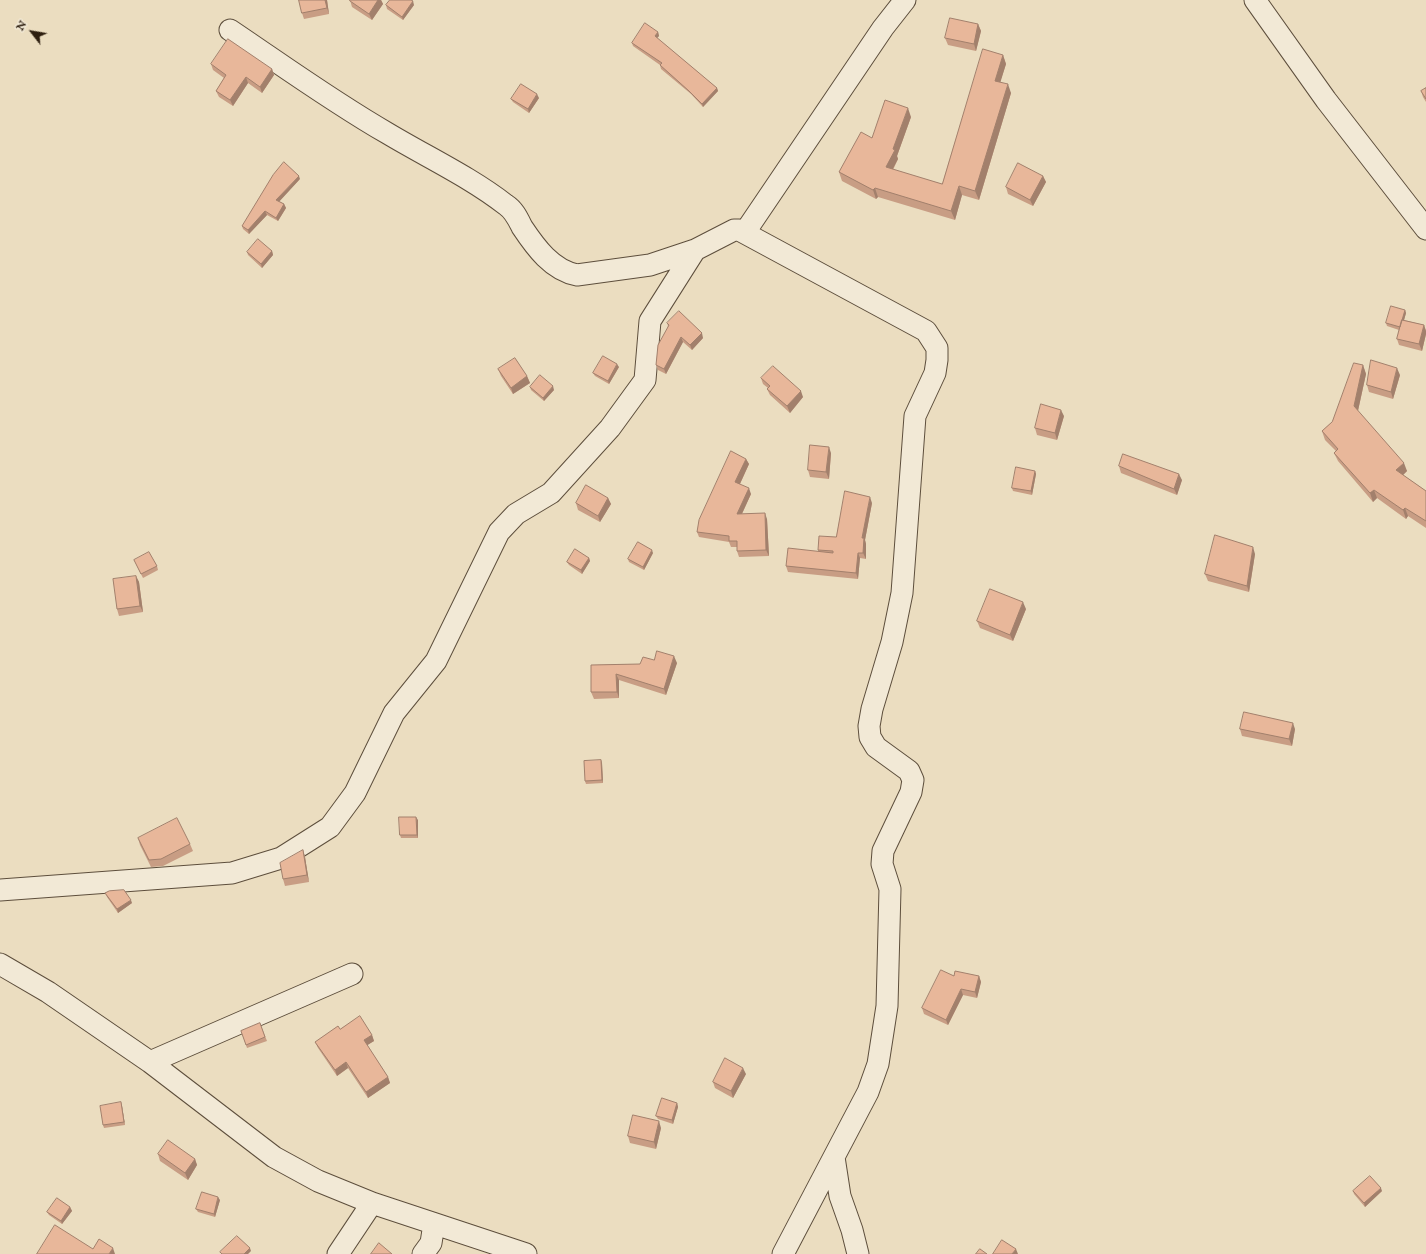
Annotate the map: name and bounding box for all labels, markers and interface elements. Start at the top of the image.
north arrow [12,12,52,52]
text: N [13,18,30,34]

